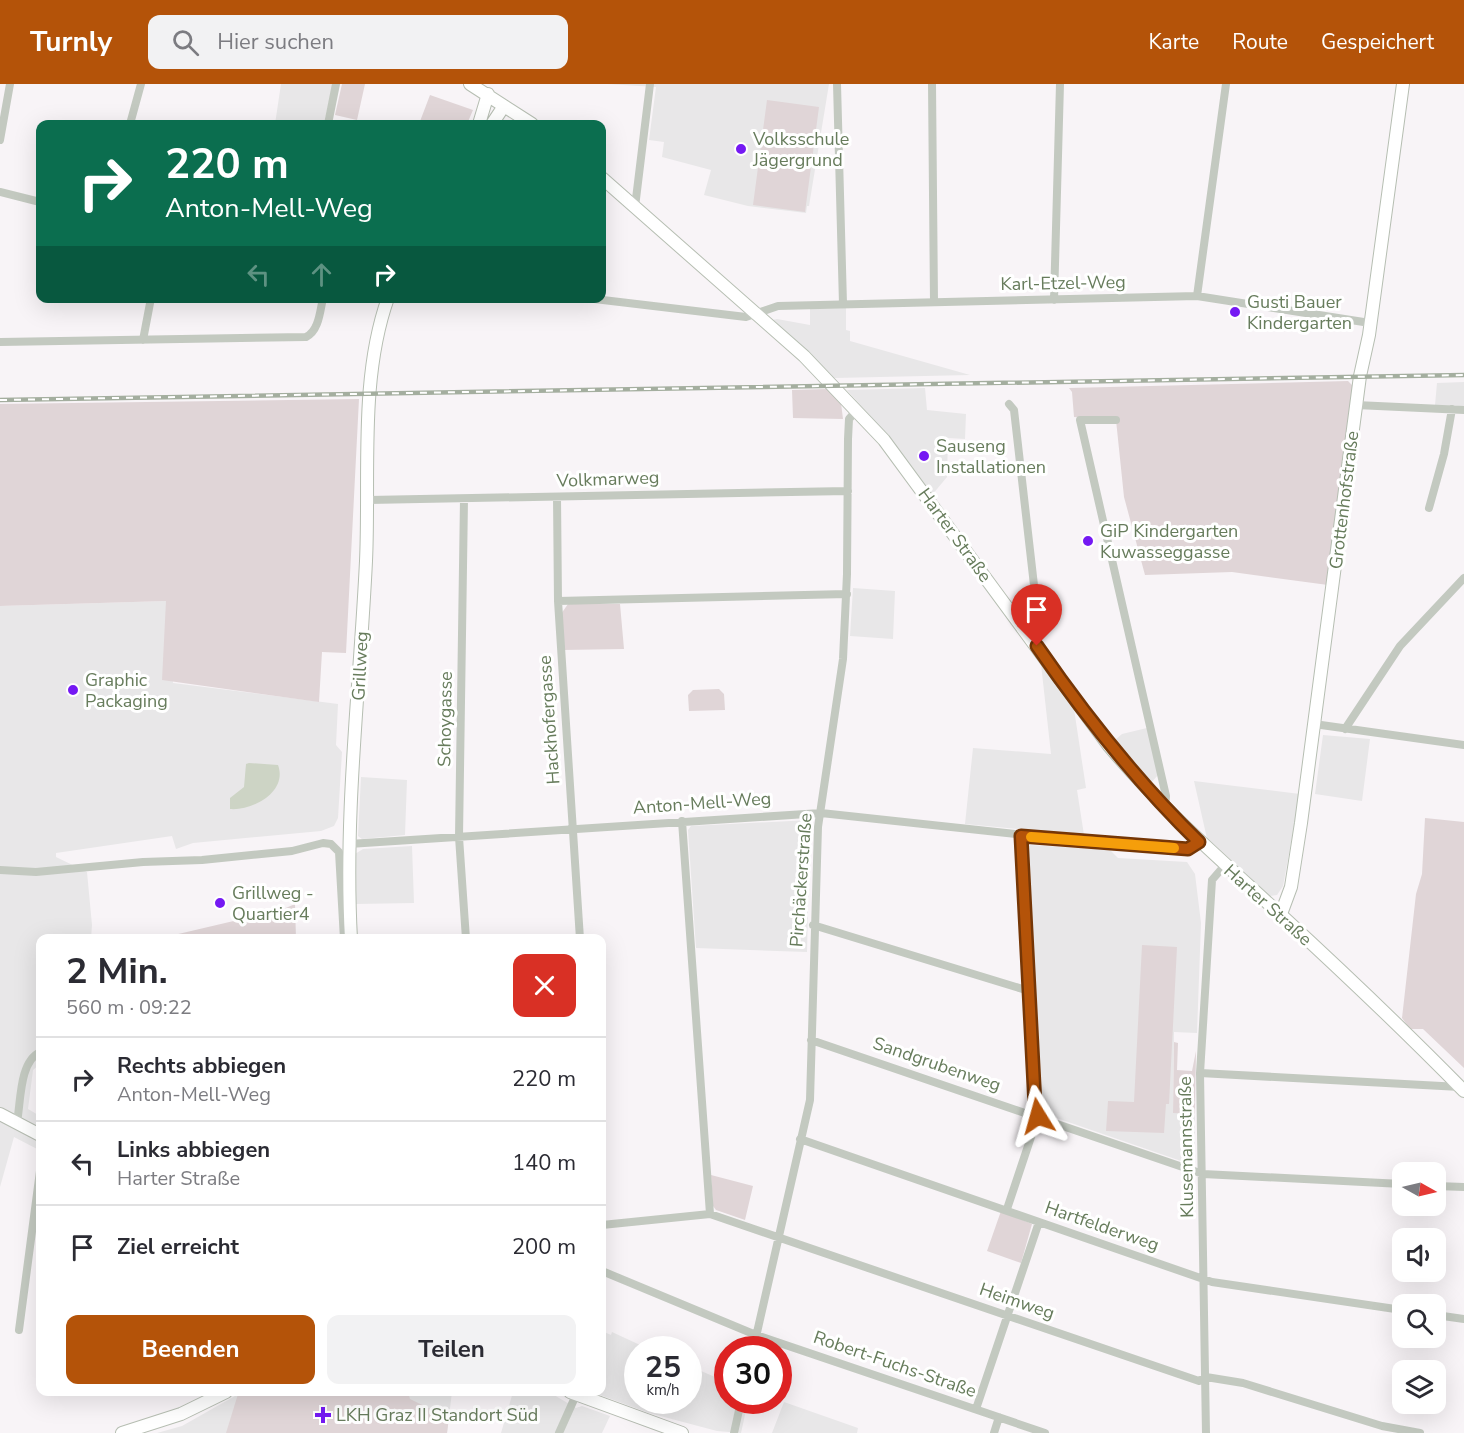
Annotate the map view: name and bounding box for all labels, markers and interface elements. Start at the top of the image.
search box [148,15,568,69]
text: Turnly [30,23,112,61]
icon: search [169,26,202,59]
text: Hier suchen [217,27,334,57]
text: Karte [1149,28,1199,56]
text: Route [1232,28,1288,56]
text: Gespeichert [1321,28,1434,56]
place label: Volksschule Jägergrund [752,127,849,172]
text: 220 m [165,136,289,193]
marker: Volksschule Jägergrund [734,142,748,156]
icon: right [66,144,144,222]
text: Anton-Mell-Weg [165,190,373,227]
icon: left [242,258,275,291]
icon: ahead [305,258,338,291]
icon: right [368,258,401,291]
street label: Karl-Etzel-Weg [1000,270,1126,296]
place label: Gusti Bauer Kindergarten [1247,290,1352,335]
marker: Gusti Bauer Kindergarten [1228,305,1242,319]
street label: Grottenhofstraße [1324,430,1364,570]
place label: Sauseng Installationen [936,434,1046,479]
marker: Sauseng Installationen [917,449,931,463]
street label: Volkmarweg [555,465,660,493]
street label: Harter Straße [913,483,997,587]
place label: GiP Kindergarten Kuwasseggasse [1100,519,1238,564]
marker: GiP Kindergarten Kuwasseggasse [1081,534,1095,548]
pin [1011,584,1062,646]
icon: arrive [1020,593,1053,626]
street label: Grillweg [346,631,374,701]
street label: Hackhofergasse [533,655,565,785]
place label: Graphic Packaging [85,668,168,713]
street label: Schoygasse [432,671,458,767]
marker: Graphic Packaging [66,683,80,697]
street label: Anton-Mell-Weg [632,786,772,820]
street label: Pirchäckerstraße [784,812,818,948]
street label: Harter Straße [1219,859,1317,951]
place label: Grillweg - Quartier4 [232,881,314,926]
marker: Grillweg - Quartier4 [213,896,227,910]
text: 2 Min. [66,947,168,996]
button: close [513,954,576,1017]
text: 560 m · 09:22 [66,994,192,1021]
street label: Sandgrubenweg [870,1031,1004,1097]
text: Rechts abbiegen [117,1051,286,1081]
icon: right [66,1063,99,1096]
text: 220 m [512,1064,576,1094]
street label: Klusemannstraße [1173,1076,1199,1218]
text: Anton-Mell-Weg [117,1081,271,1108]
position arrow [1006,1084,1070,1148]
text: Links abbiegen [117,1135,270,1165]
icon: left [66,1147,99,1180]
text: 140 m [512,1148,576,1178]
north arrow [1392,1162,1446,1216]
map controls [1392,1162,1446,1414]
text: Harter Straße [117,1165,240,1192]
street label: Hartfelderweg [1042,1195,1162,1257]
button: sound [1392,1228,1446,1282]
icon: arrive [66,1231,99,1264]
text: Ziel erreicht [117,1232,239,1262]
text: 200 m [512,1232,576,1262]
street label: Heimweg [976,1277,1058,1325]
button: search [1392,1294,1446,1348]
button: Beenden [66,1315,315,1384]
button: Teilen [327,1315,576,1384]
street label: Robert-Fuchs-Straße [810,1325,980,1403]
speed limit sign: 30 [714,1336,792,1414]
text: 25 [645,1347,681,1388]
button: layers [1392,1360,1446,1414]
text: km/h [646,1380,680,1400]
place label: LKH Graz II Standort Süd [336,1403,538,1427]
marker: LKH Graz II Standort Süd [314,1406,332,1424]

